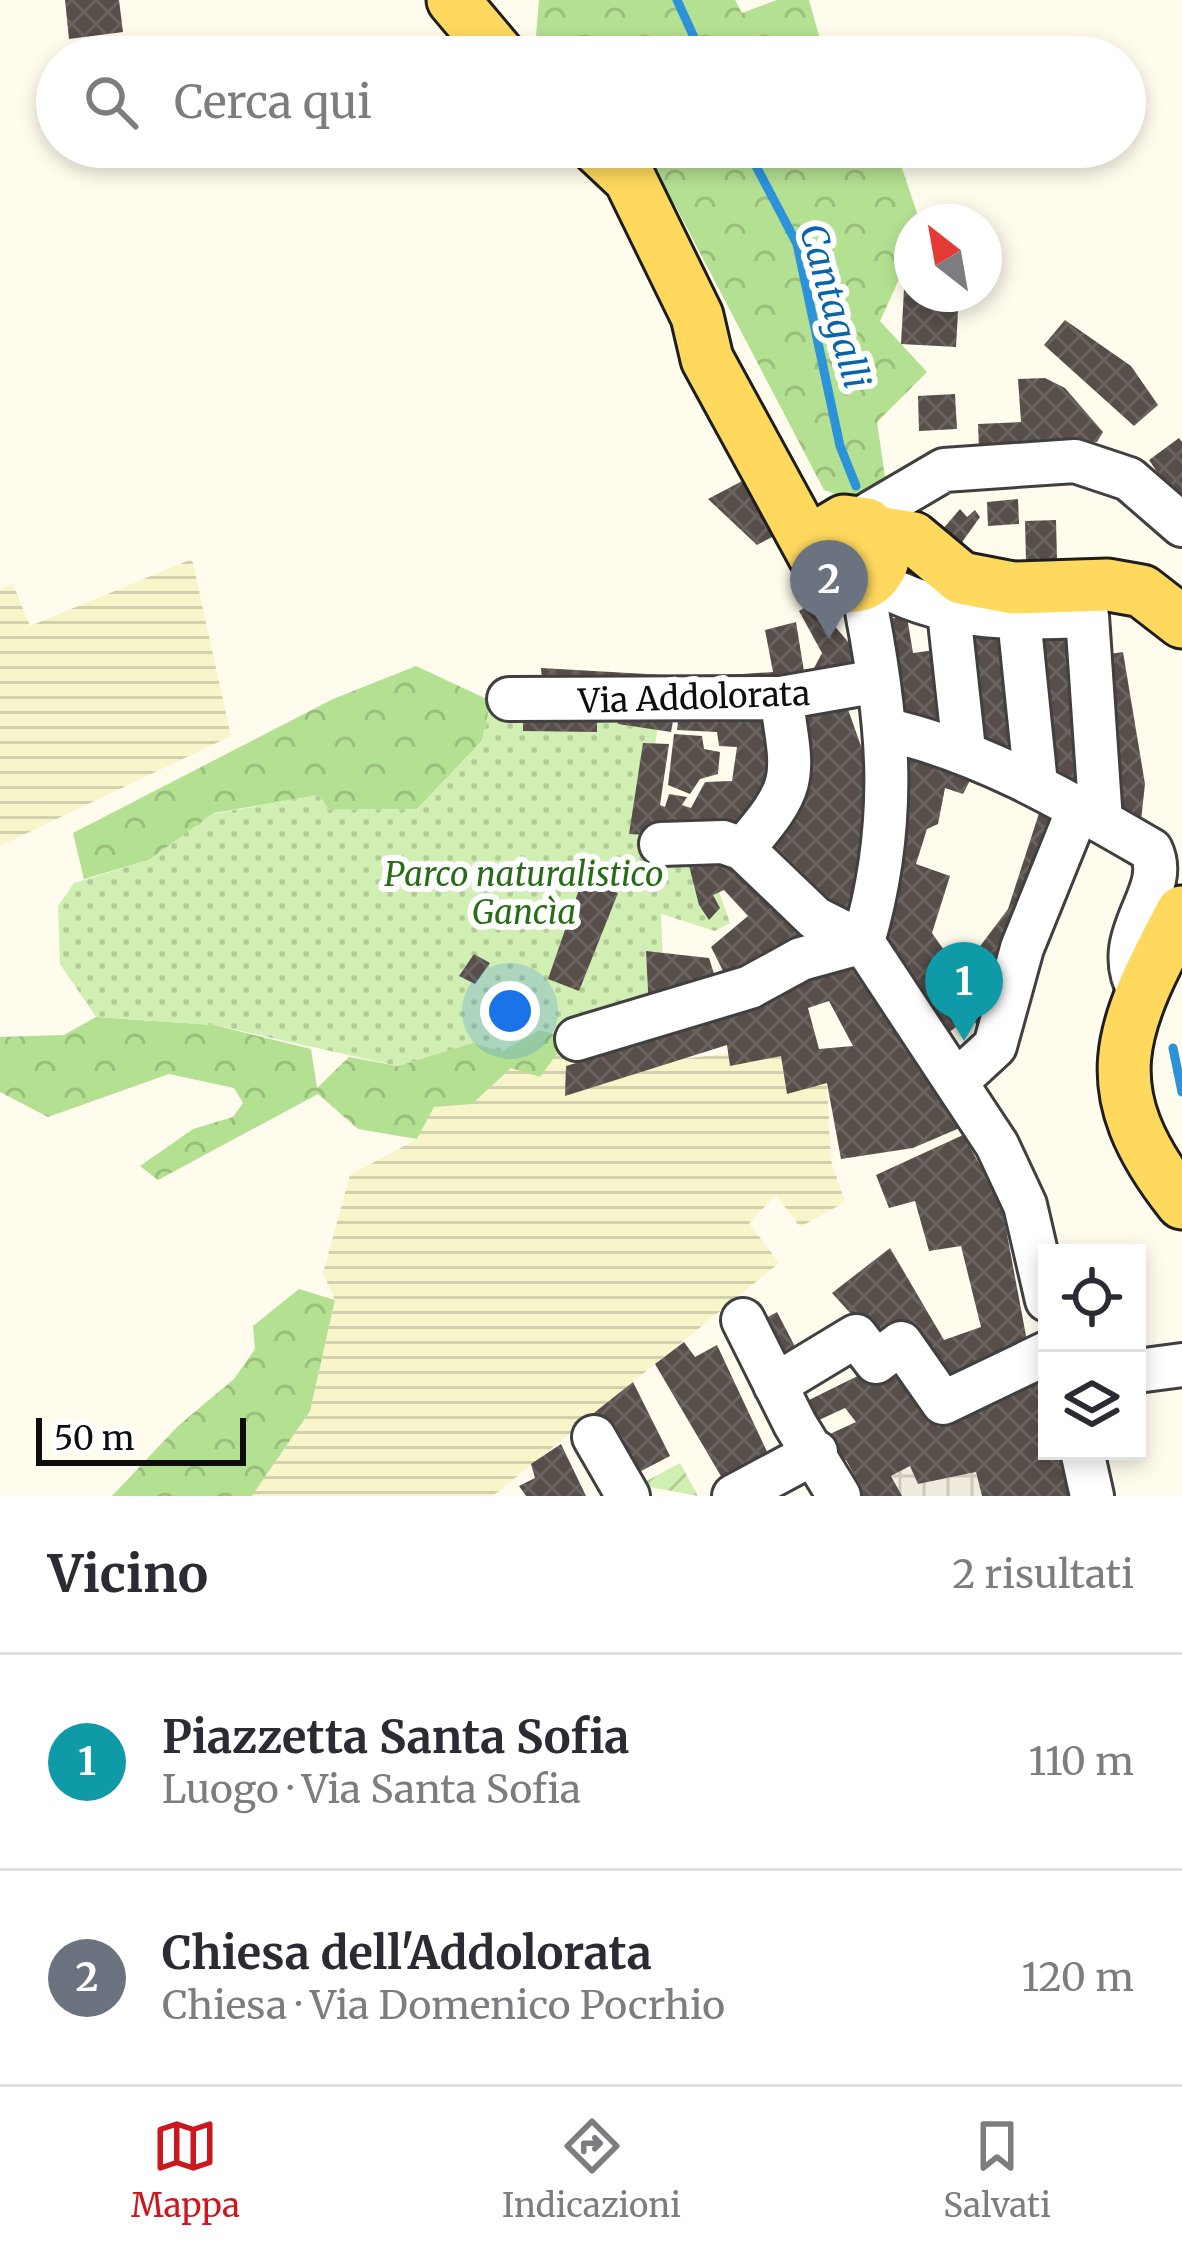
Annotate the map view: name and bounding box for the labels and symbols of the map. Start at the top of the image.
north arrow [894,204,1002,312]
water label: Cantagalli [790,219,879,394]
pin: 2 [790,540,868,639]
street label: Via Addolorata [576,673,811,722]
park label: Parco naturalistico Gancìa [384,854,664,933]
pin: 1 [925,942,1003,1041]
your location [480,981,540,1041]
scale bar [36,1412,246,1465]

